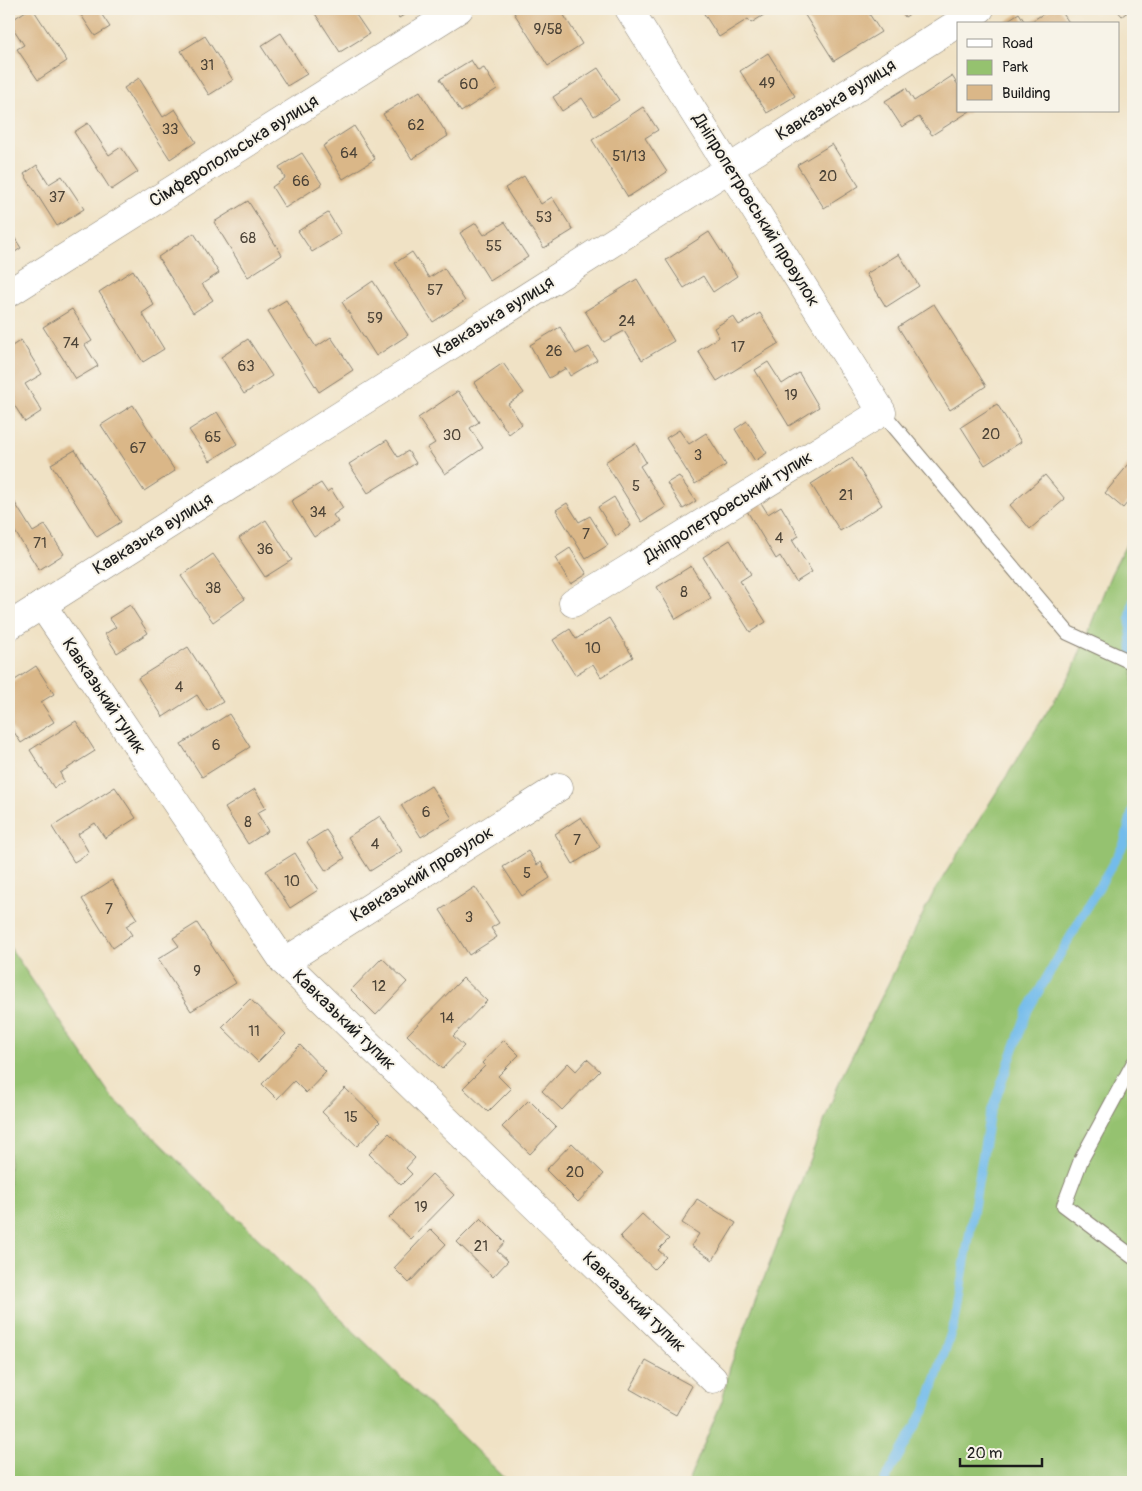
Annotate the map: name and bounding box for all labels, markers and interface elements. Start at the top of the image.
house number: 9/58 [534,20,563,39]
legend [957,22,1120,112]
text: Road [1002,34,1033,53]
street label: Кавказька вулиця [772,54,900,146]
house number: 31 [200,56,214,75]
text: Park [1002,58,1029,77]
house number: 49 [759,74,775,93]
house number: 60 [460,75,478,94]
text: Building [1002,84,1050,103]
street label: Сімферопольська вулиця [145,90,323,212]
street label: Дніпропетровський провулок [686,108,825,311]
house number: 62 [407,116,425,135]
house number: 33 [162,120,178,139]
house number: 64 [340,144,358,163]
house number: 51/13 [612,147,646,166]
house number: 20 [819,167,837,186]
house number: 66 [292,172,310,191]
house number: 37 [49,188,65,207]
house number: 53 [536,208,552,227]
house number: 68 [240,229,257,248]
house number: 55 [486,237,502,256]
street label: Кавказька вулиця [430,271,558,363]
house number: 57 [427,281,443,300]
house number: 59 [367,309,383,328]
house number: 24 [618,312,636,331]
house number: 74 [63,334,80,353]
house number: 17 [731,338,745,357]
house number: 26 [545,342,563,361]
house number: 63 [237,357,255,376]
house number: 19 [784,386,798,405]
house number: 20 [982,425,1000,444]
house number: 30 [443,426,461,445]
house number: 65 [205,428,221,447]
house number: 67 [130,439,146,458]
street label: Дніпропетровський тупик [638,446,817,569]
house number: 3 [694,446,702,465]
house number: 5 [632,477,640,496]
house number: 21 [839,486,853,505]
street label: Кавказька вулиця [89,488,217,580]
house number: 34 [309,503,327,522]
house number: 7 [582,525,590,544]
house number: 4 [775,529,784,548]
house number: 71 [33,534,47,553]
house number: 36 [256,540,274,559]
house number: 38 [205,579,221,598]
house number: 8 [680,583,688,602]
street label: Кавказький тупик [57,634,151,758]
house number: 10 [585,639,601,658]
house number: 4 [175,678,184,697]
house number: 6 [212,736,220,755]
house number: 6 [422,803,430,822]
house number: 8 [244,813,252,832]
street label: Кавказький провулок [346,821,498,927]
house number: 7 [573,831,581,850]
house number: 4 [371,835,380,854]
house number: 5 [523,864,531,883]
house number: 10 [284,872,300,891]
house number: 7 [105,900,113,919]
house number: 3 [465,908,473,927]
house number: 9 [193,962,201,981]
street label: Кавказький тупик [287,965,401,1075]
house number: 12 [372,977,386,996]
house number: 14 [440,1009,455,1028]
house number: 11 [248,1022,260,1041]
house number: 15 [344,1108,358,1127]
house number: 20 [566,1163,584,1182]
house number: 19 [414,1198,428,1217]
house number: 21 [474,1237,488,1256]
street label: Кавказький тупик [577,1247,691,1357]
scale bar [960,1436,1042,1468]
text: 20 m [967,1444,1002,1463]

